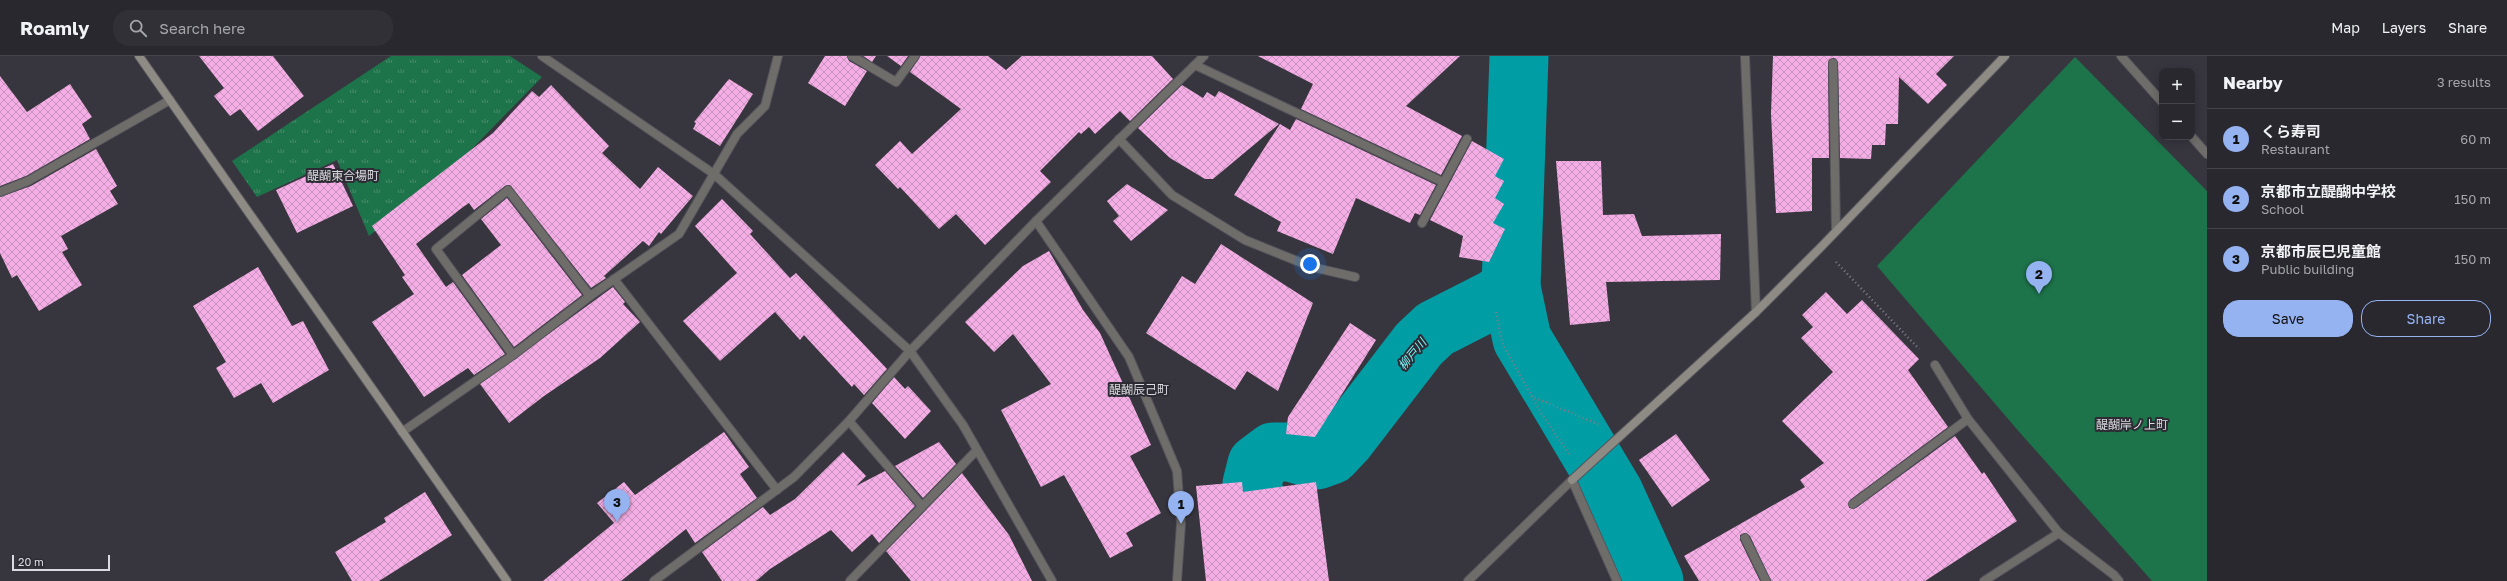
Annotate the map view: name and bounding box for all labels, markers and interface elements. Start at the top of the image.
search box [113,10,393,46]
text: Roamly [20,16,89,39]
icon: search [127,17,149,39]
text: Search here [159,19,245,37]
text: Map [2331,19,2360,36]
text: Layers [2382,19,2426,36]
text: Share [2448,19,2487,36]
map controls [2159,68,2195,140]
button: + [2159,68,2195,104]
text: Nearby [2223,72,2283,93]
text: 3 results [2437,74,2491,90]
button: − [2159,104,2195,140]
text: くら寿司 [2261,122,2321,140]
text: 1 [2233,131,2239,147]
text: 60 m [2460,131,2491,147]
text: Restaurant [2261,141,2330,157]
district label: 醍醐東合場町 [307,168,379,183]
text: 京都市立醍醐中学校 [2261,182,2396,200]
text: 2 [2232,191,2240,207]
text: 150 m [2454,191,2491,207]
text: School [2261,201,2304,217]
text: 京都市辰巳児童館 [2261,242,2381,260]
text: 3 [2232,251,2240,267]
text: 150 m [2454,251,2491,267]
your location [1300,254,1320,274]
pin: 2 [2026,261,2052,294]
text: Public building [2261,261,2354,277]
button: Save [2223,300,2353,337]
button: Share [2361,300,2491,337]
water label: 柳戸川 [1395,334,1431,373]
district label: 醍醐辰己町 [1109,382,1169,397]
district label: 醍醐岸ノ上町 [2096,417,2168,432]
pin: 3 [604,489,630,522]
pin: 1 [1168,491,1194,524]
scale bar [12,553,110,572]
text: 20 m [18,555,44,568]

